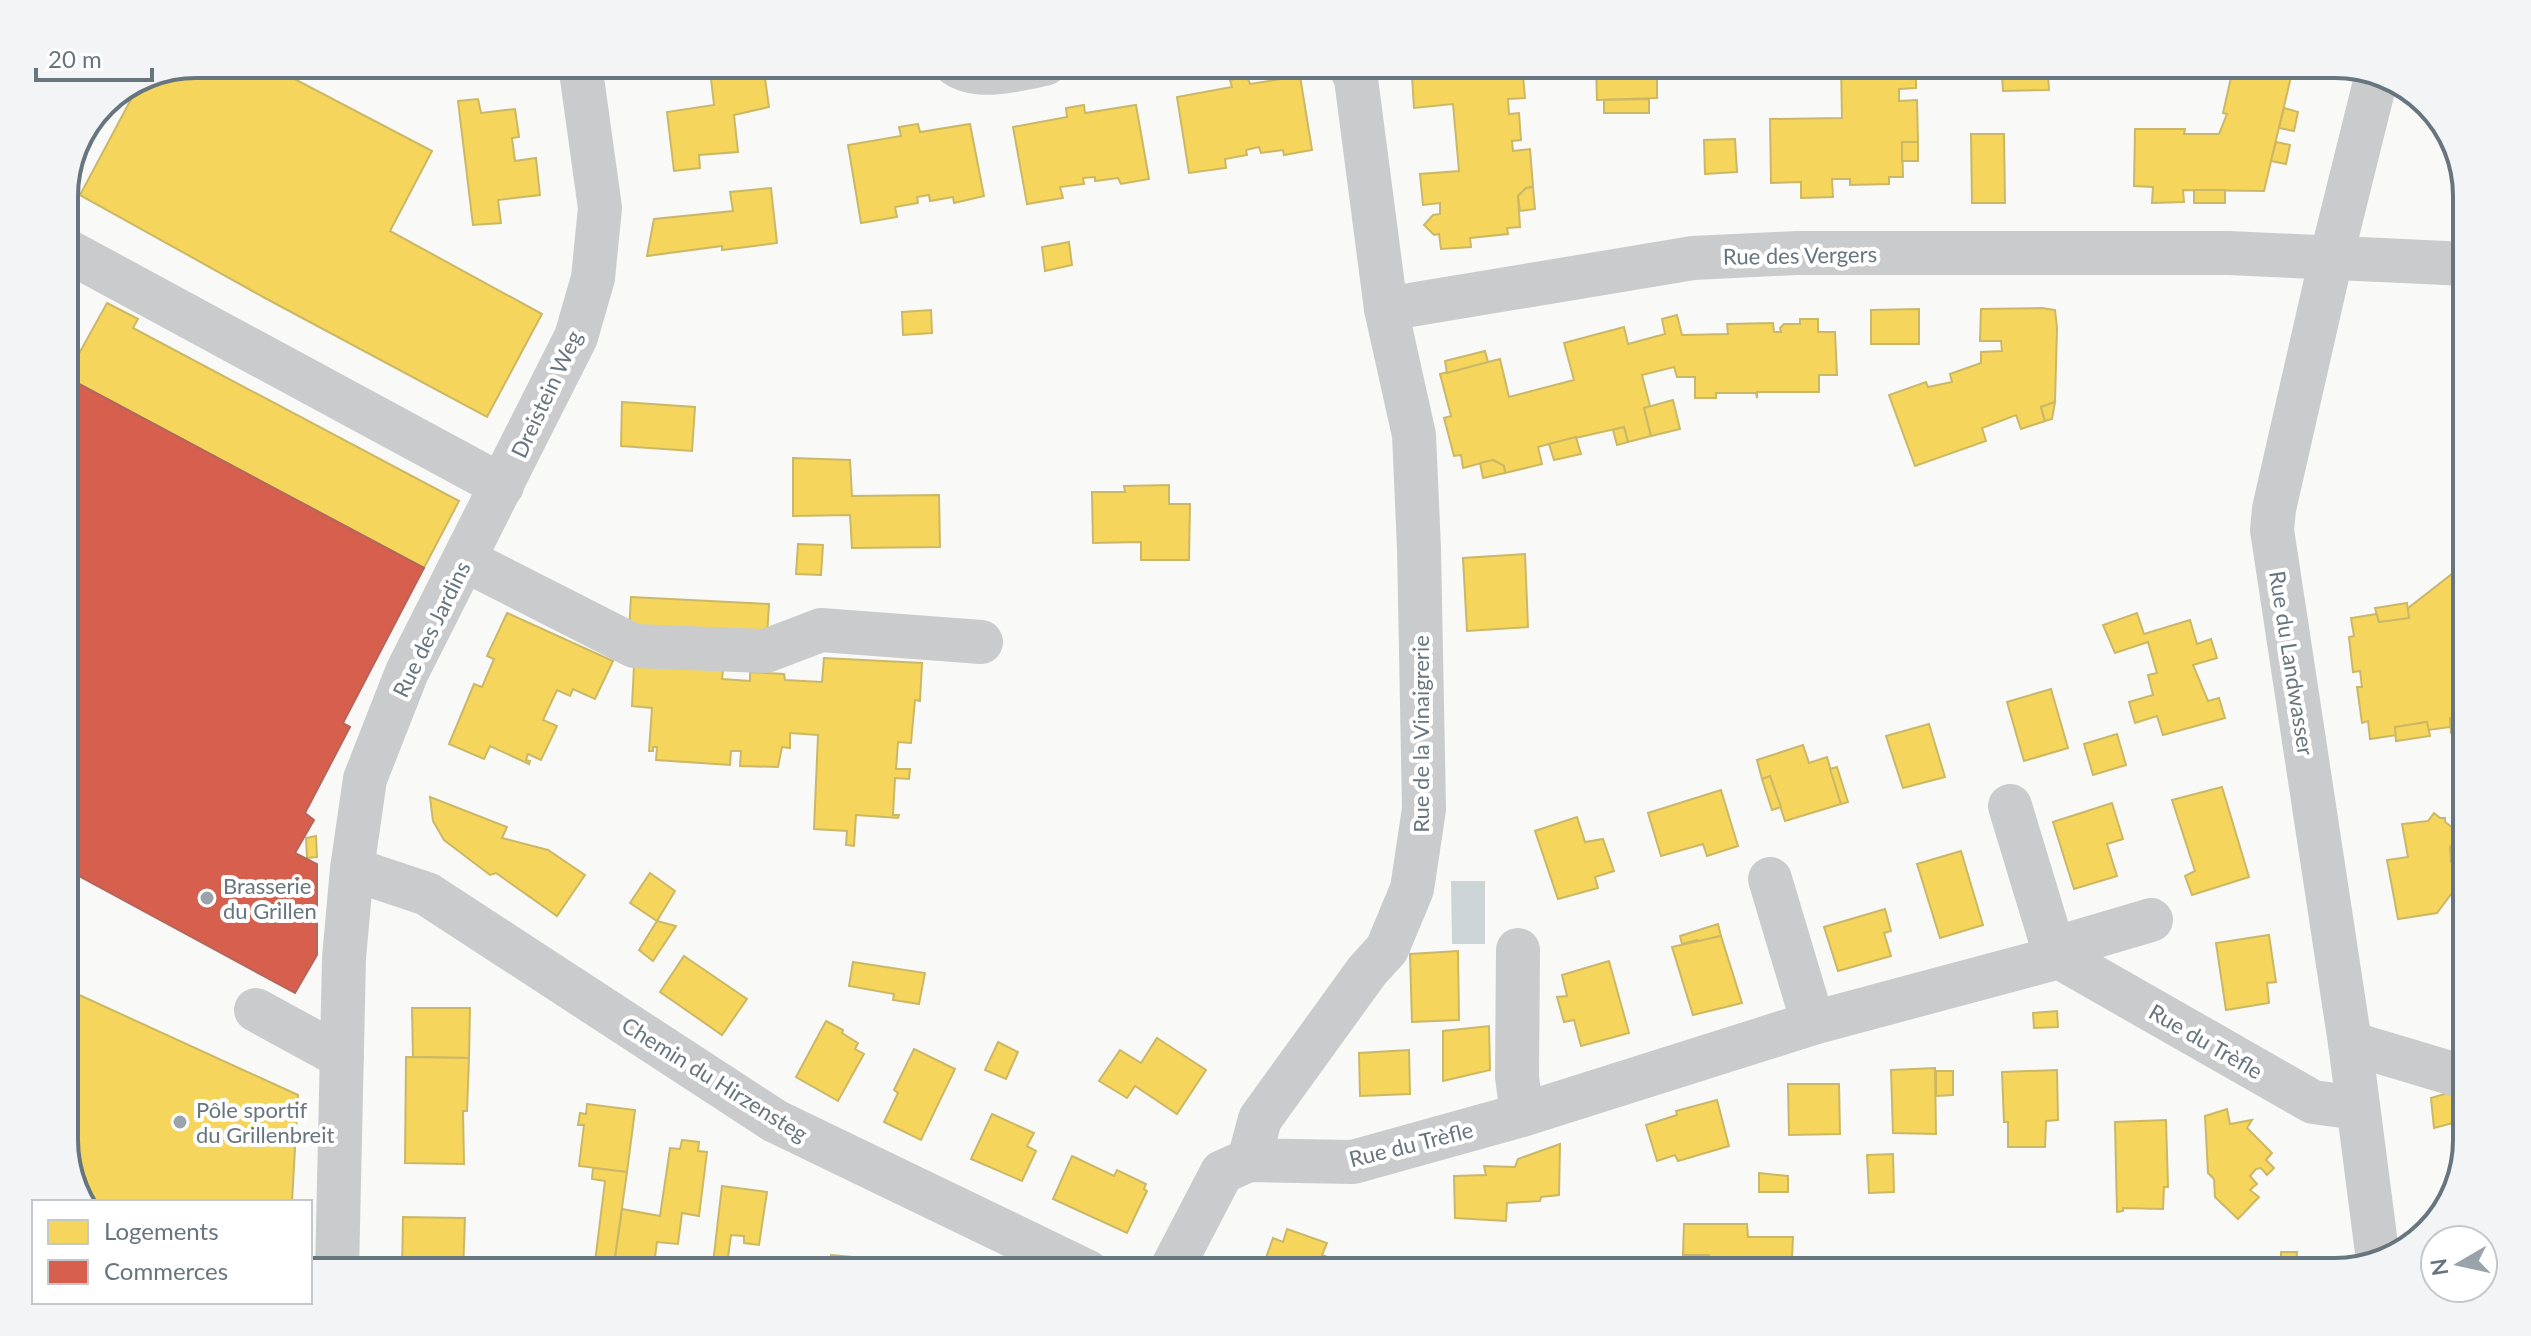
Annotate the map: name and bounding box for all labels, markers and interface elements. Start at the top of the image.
scale bar [36,32,152,82]
text: 20 m [48,44,102,73]
street label: Rue des Vergers [1723,240,1877,270]
street label: Dreistein Weg [505,326,587,462]
street label: Rue des Jardins [386,557,476,701]
street label: Rue du Landwasser [2264,569,2320,757]
street label: Rue de la Vinaigrerie [1407,635,1434,833]
place label: Brasserie du Grillen [223,872,317,924]
marker: Brasserie du Grillen [198,889,216,907]
street label: Rue du Trèfle [2144,998,2268,1084]
street label: Chemin du Hirzensteg [617,1011,813,1147]
place label: Pôle sportif du Grillenbreit [196,1096,334,1148]
marker: Pôle sportif du Grillenbreit [171,1113,189,1131]
street label: Rue du Trèfle [1346,1116,1476,1172]
legend [32,1200,312,1304]
text: Logements [104,1216,219,1245]
north arrow [2419,1224,2499,1304]
text: Commerces [104,1256,228,1285]
text: N [2424,1257,2453,1278]

